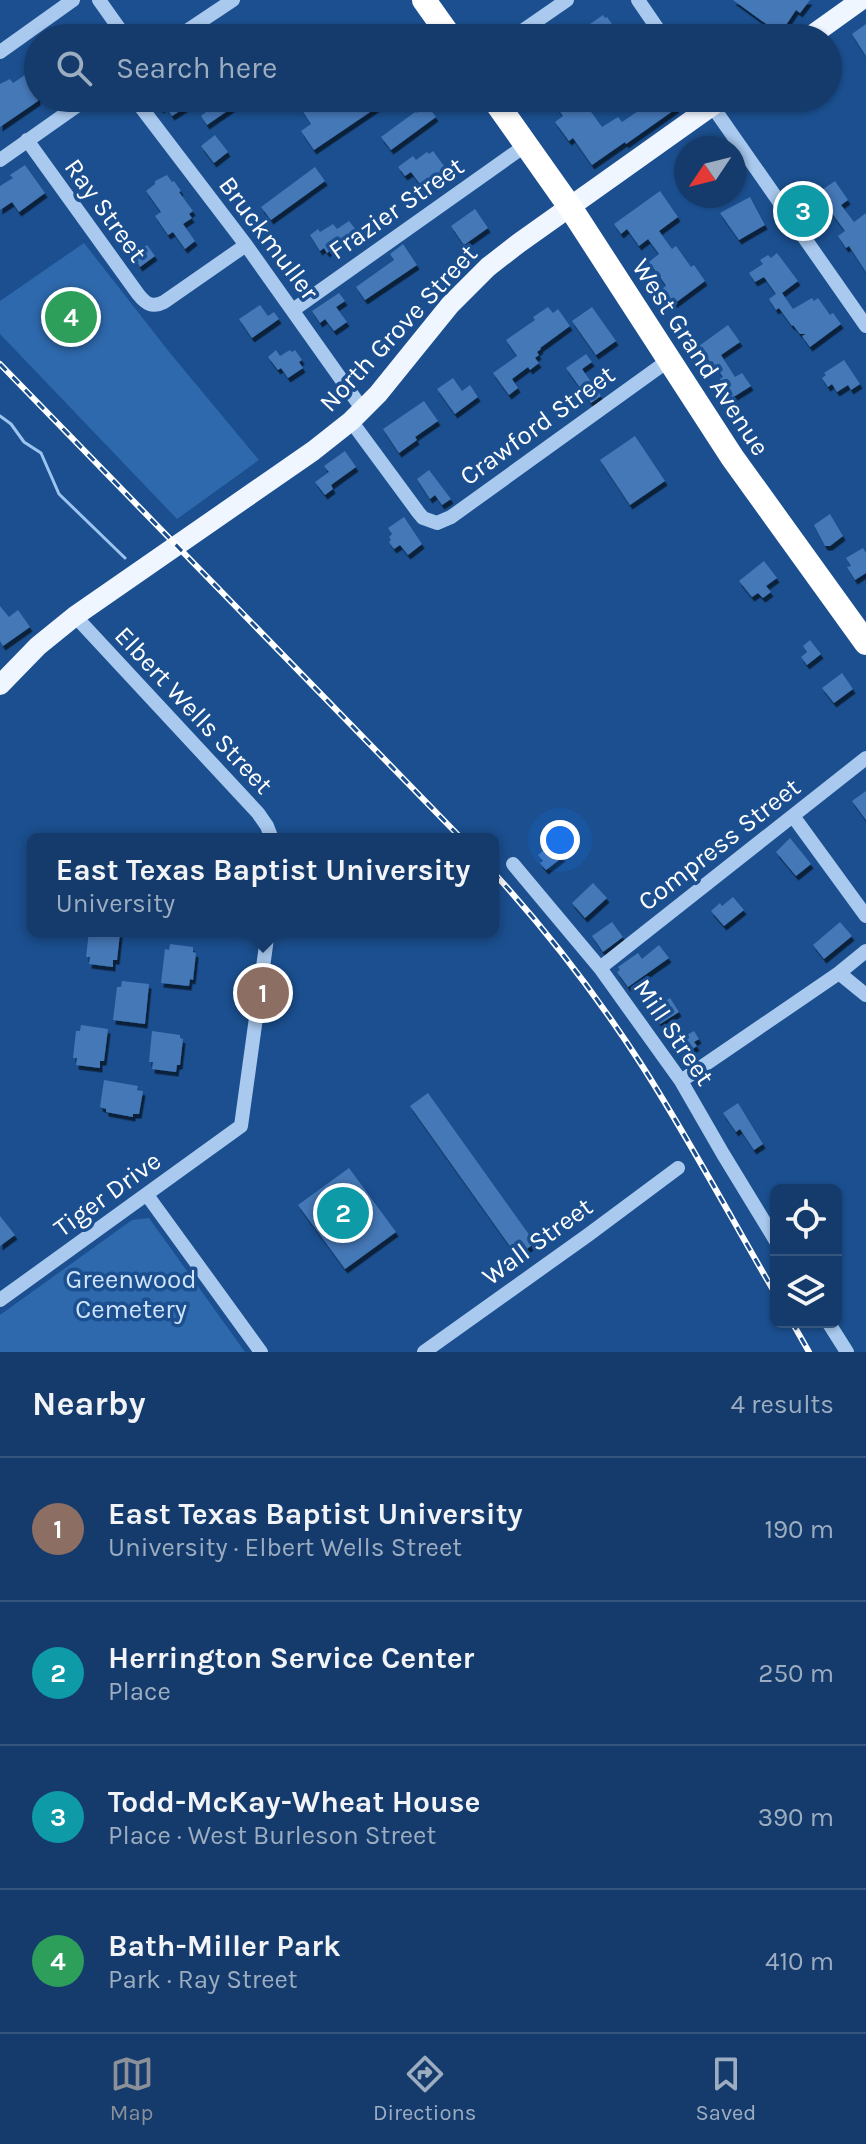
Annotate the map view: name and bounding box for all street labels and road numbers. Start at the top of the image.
street label: Frazier Street [323,150,470,266]
street label: Ray Street [58,153,153,268]
street label: Bruckmuller [212,170,325,307]
street label: North Grove Street [313,238,484,418]
street label: West Grand Avenue [625,253,776,462]
street label: Crawford Street [454,359,621,492]
street label: Elbert Wells Street [108,620,279,801]
street label: Compress Street [632,771,807,917]
street label: Mill Street [627,973,721,1092]
street label: Tiger Drive [48,1145,167,1244]
street label: Wall Street [476,1191,599,1292]

